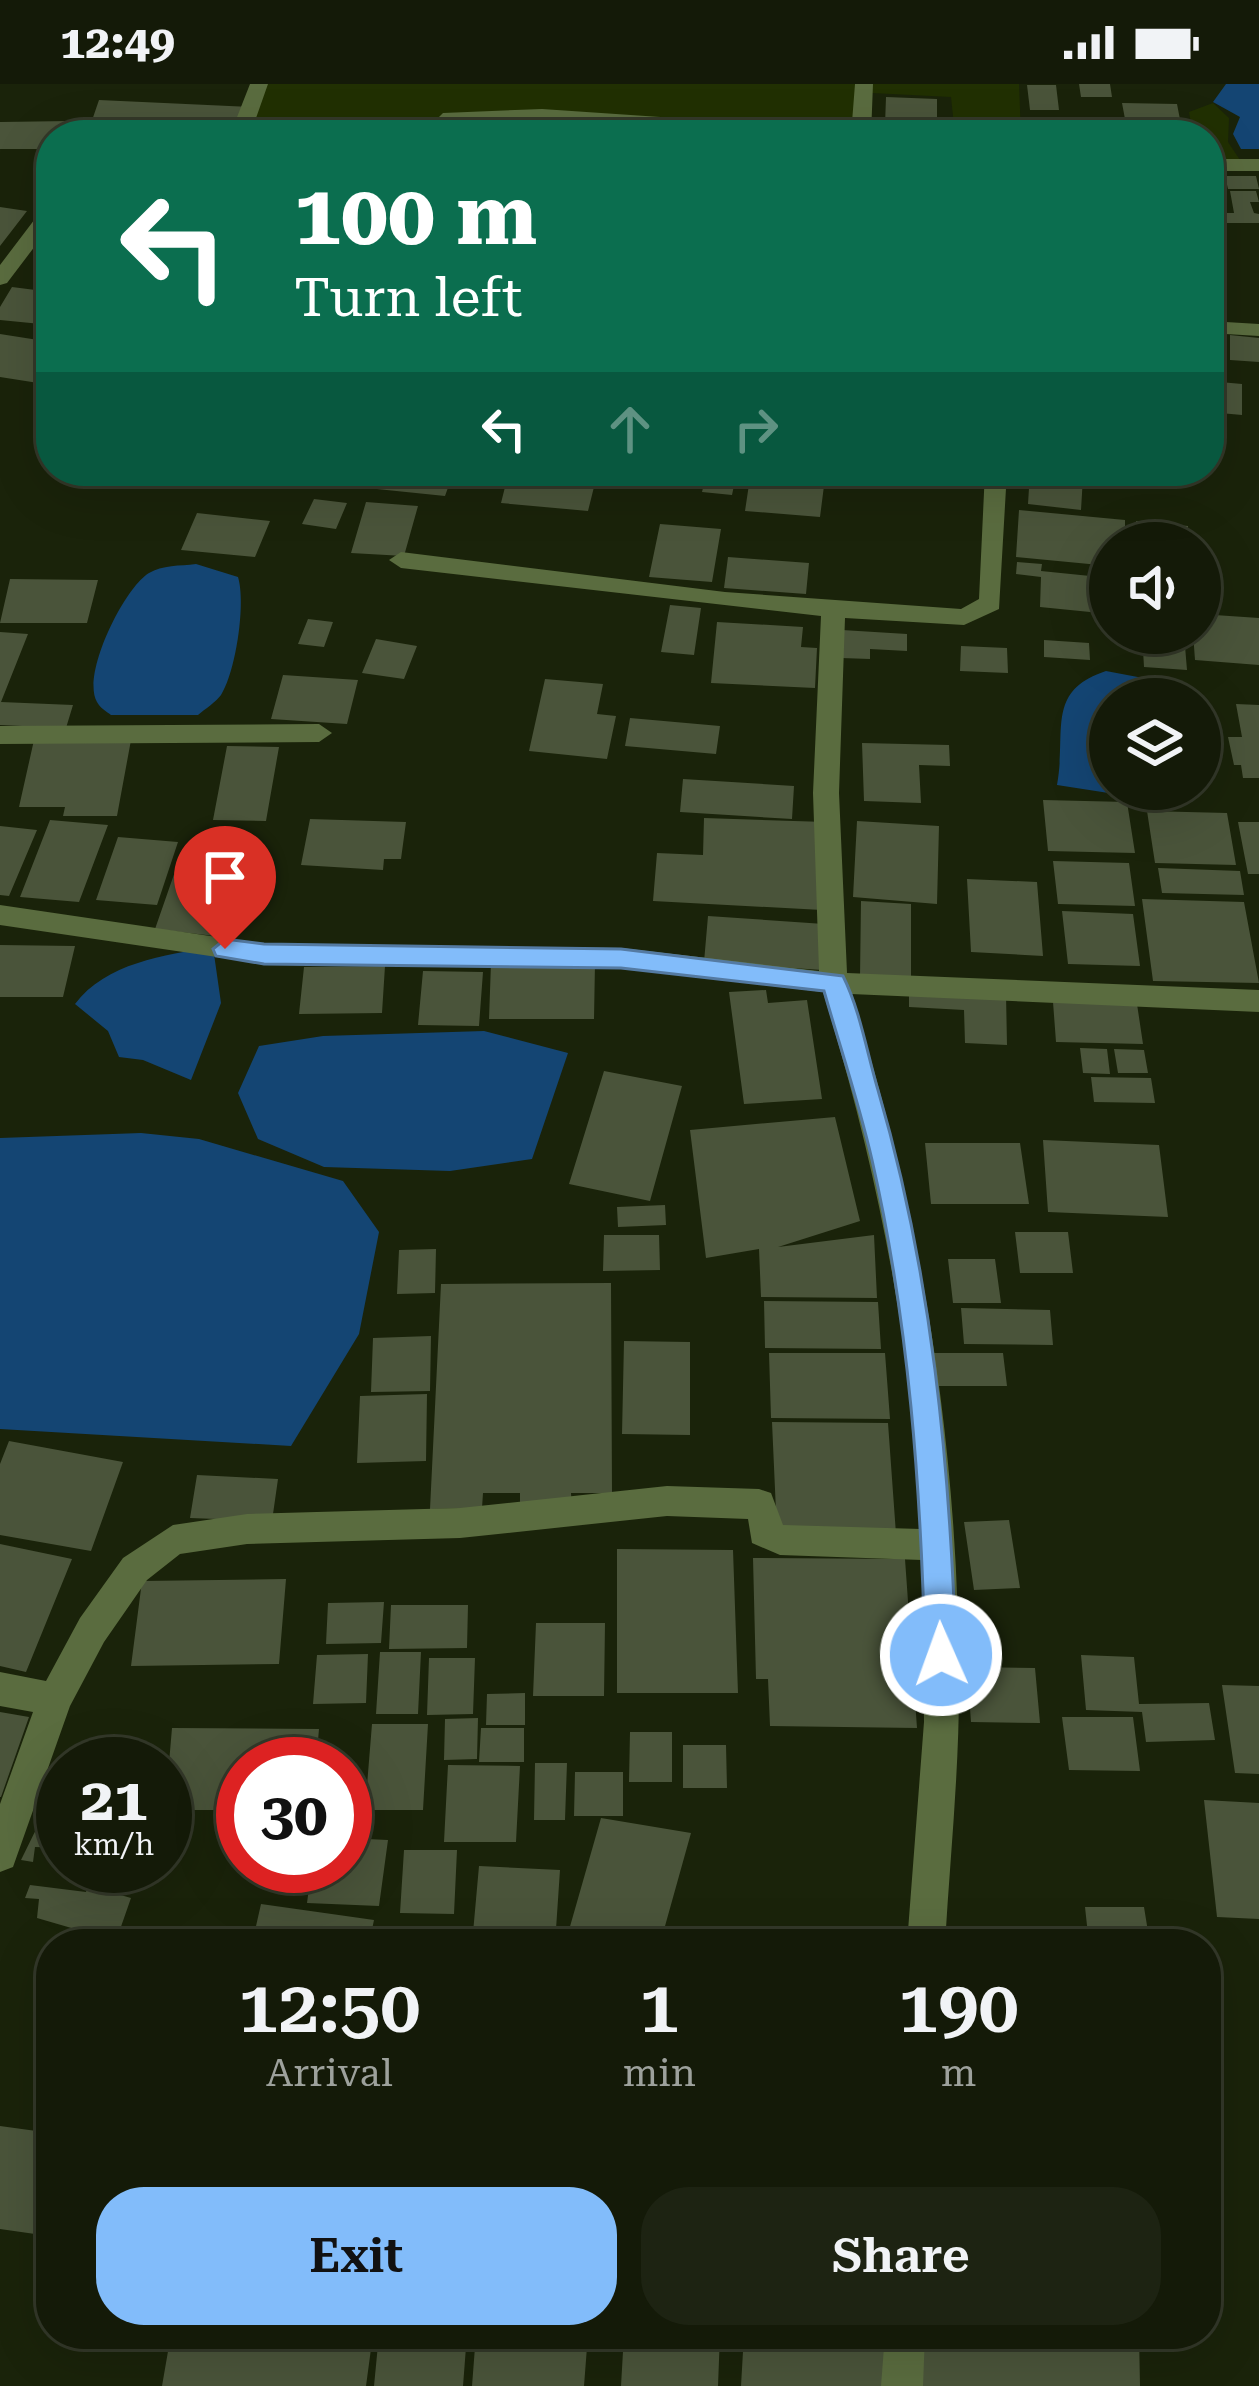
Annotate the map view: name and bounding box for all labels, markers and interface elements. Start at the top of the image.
text: 12:49 [60,16,175,69]
text: 100 m [294,166,537,264]
icon: left [96,168,252,324]
text: Turn left [294,266,522,329]
icon: left [471,396,537,462]
icon: ahead [597,396,663,462]
icon: right [723,396,789,462]
map controls [1089,522,1221,810]
button: sound [1089,522,1221,654]
button: layers [1089,678,1221,810]
pin [174,826,276,949]
icon: arrive [192,844,258,910]
position arrow [878,1592,1004,1718]
speed limit sign: 30 [216,1737,372,1893]
text: 21 [80,1764,148,1835]
text: km/h [74,1827,154,1862]
text: 12:50 [238,1965,421,2050]
text: 1 [639,1965,679,2050]
text: 190 [898,1965,1019,2050]
text: Arrival [266,2050,393,2096]
text: min [623,2050,696,2096]
text: m [941,2050,976,2096]
button: Exit [96,2187,617,2325]
button: Share [641,2187,1161,2325]

